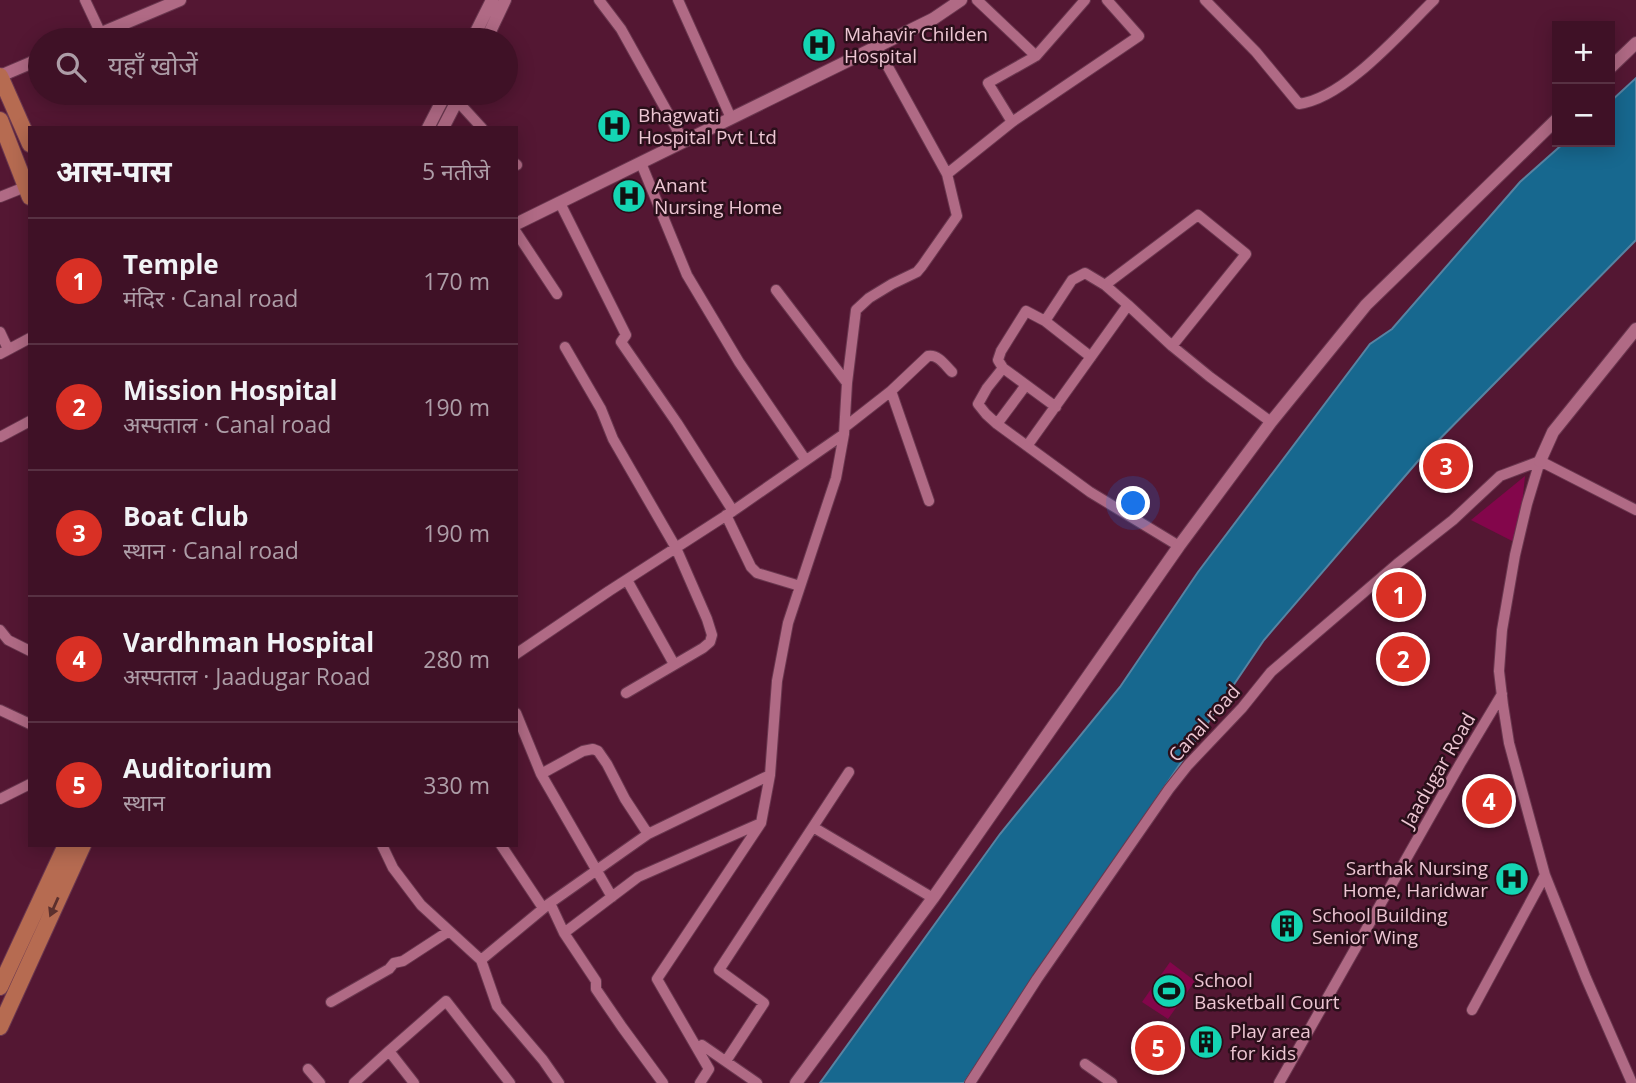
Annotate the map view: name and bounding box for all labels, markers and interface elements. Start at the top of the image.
place label: Mahavir Childen Hospital [844,21,988,69]
map controls [1552,21,1615,147]
button: + [1552,21,1615,84]
hospital icon: Mahavir Childen Hospital [800,26,838,64]
search box [28,28,518,105]
text: यहाँ खोजें [108,47,198,83]
icon: search [52,48,90,86]
button: − [1552,84,1615,147]
place label: Bhagwati Hospital Pvt Ltd [638,102,777,150]
hospital icon: Bhagwati Hospital Pvt Ltd [595,107,633,145]
text: आस-पास [56,150,172,191]
text: 5 नतीजे [422,155,490,187]
place label: Anant Nursing Home [654,172,782,220]
hospital icon: Anant Nursing Home [610,177,648,215]
text: Temple [123,246,219,282]
text: 1 [72,265,86,297]
text: 170 m [423,265,490,297]
text: मंदिर · Canal road [123,282,298,314]
text: Mission Hospital [123,372,337,408]
text: 2 [72,391,86,423]
text: 190 m [423,391,490,423]
text: अस्पताल · Canal road [123,408,331,440]
pin: 3 [1423,440,1469,492]
your location [1116,486,1150,520]
text: Boat Club [123,498,248,534]
text: 3 [72,517,86,549]
text: 190 m [423,517,490,549]
text: स्थान · Canal road [123,534,299,566]
pin: 1 [1376,569,1422,621]
text: Vardhman Hospital [123,624,374,660]
pin: 2 [1380,633,1426,685]
text: 4 [72,643,86,675]
text: 280 m [423,643,490,675]
text: अस्पताल · Jaadugar Road [123,660,371,692]
street label: Canal road [1162,679,1246,767]
street label: Jaadugar Road [1394,708,1481,834]
text: Auditorium [123,750,272,786]
text: 5 [72,769,86,801]
text: 330 m [423,769,490,801]
pin: 4 [1466,775,1512,827]
text: स्थान [123,786,165,818]
place label: Sarthak Nursing Home, Haridwar [1343,855,1488,903]
hospital icon: Sarthak Nursing Home, Haridwar [1493,860,1531,898]
one-way arrow [48,897,59,918]
place label: School Building Senior Wing [1312,902,1448,950]
building icon: School Building Senior Wing [1268,907,1306,945]
place label: School Basketball Court [1194,967,1340,1015]
sports icon: School Basketball Court [1150,972,1188,1010]
place label: Play area for kids [1230,1018,1311,1066]
pin: 5 [1135,1022,1181,1074]
building icon: Play area for kids [1187,1023,1225,1061]

